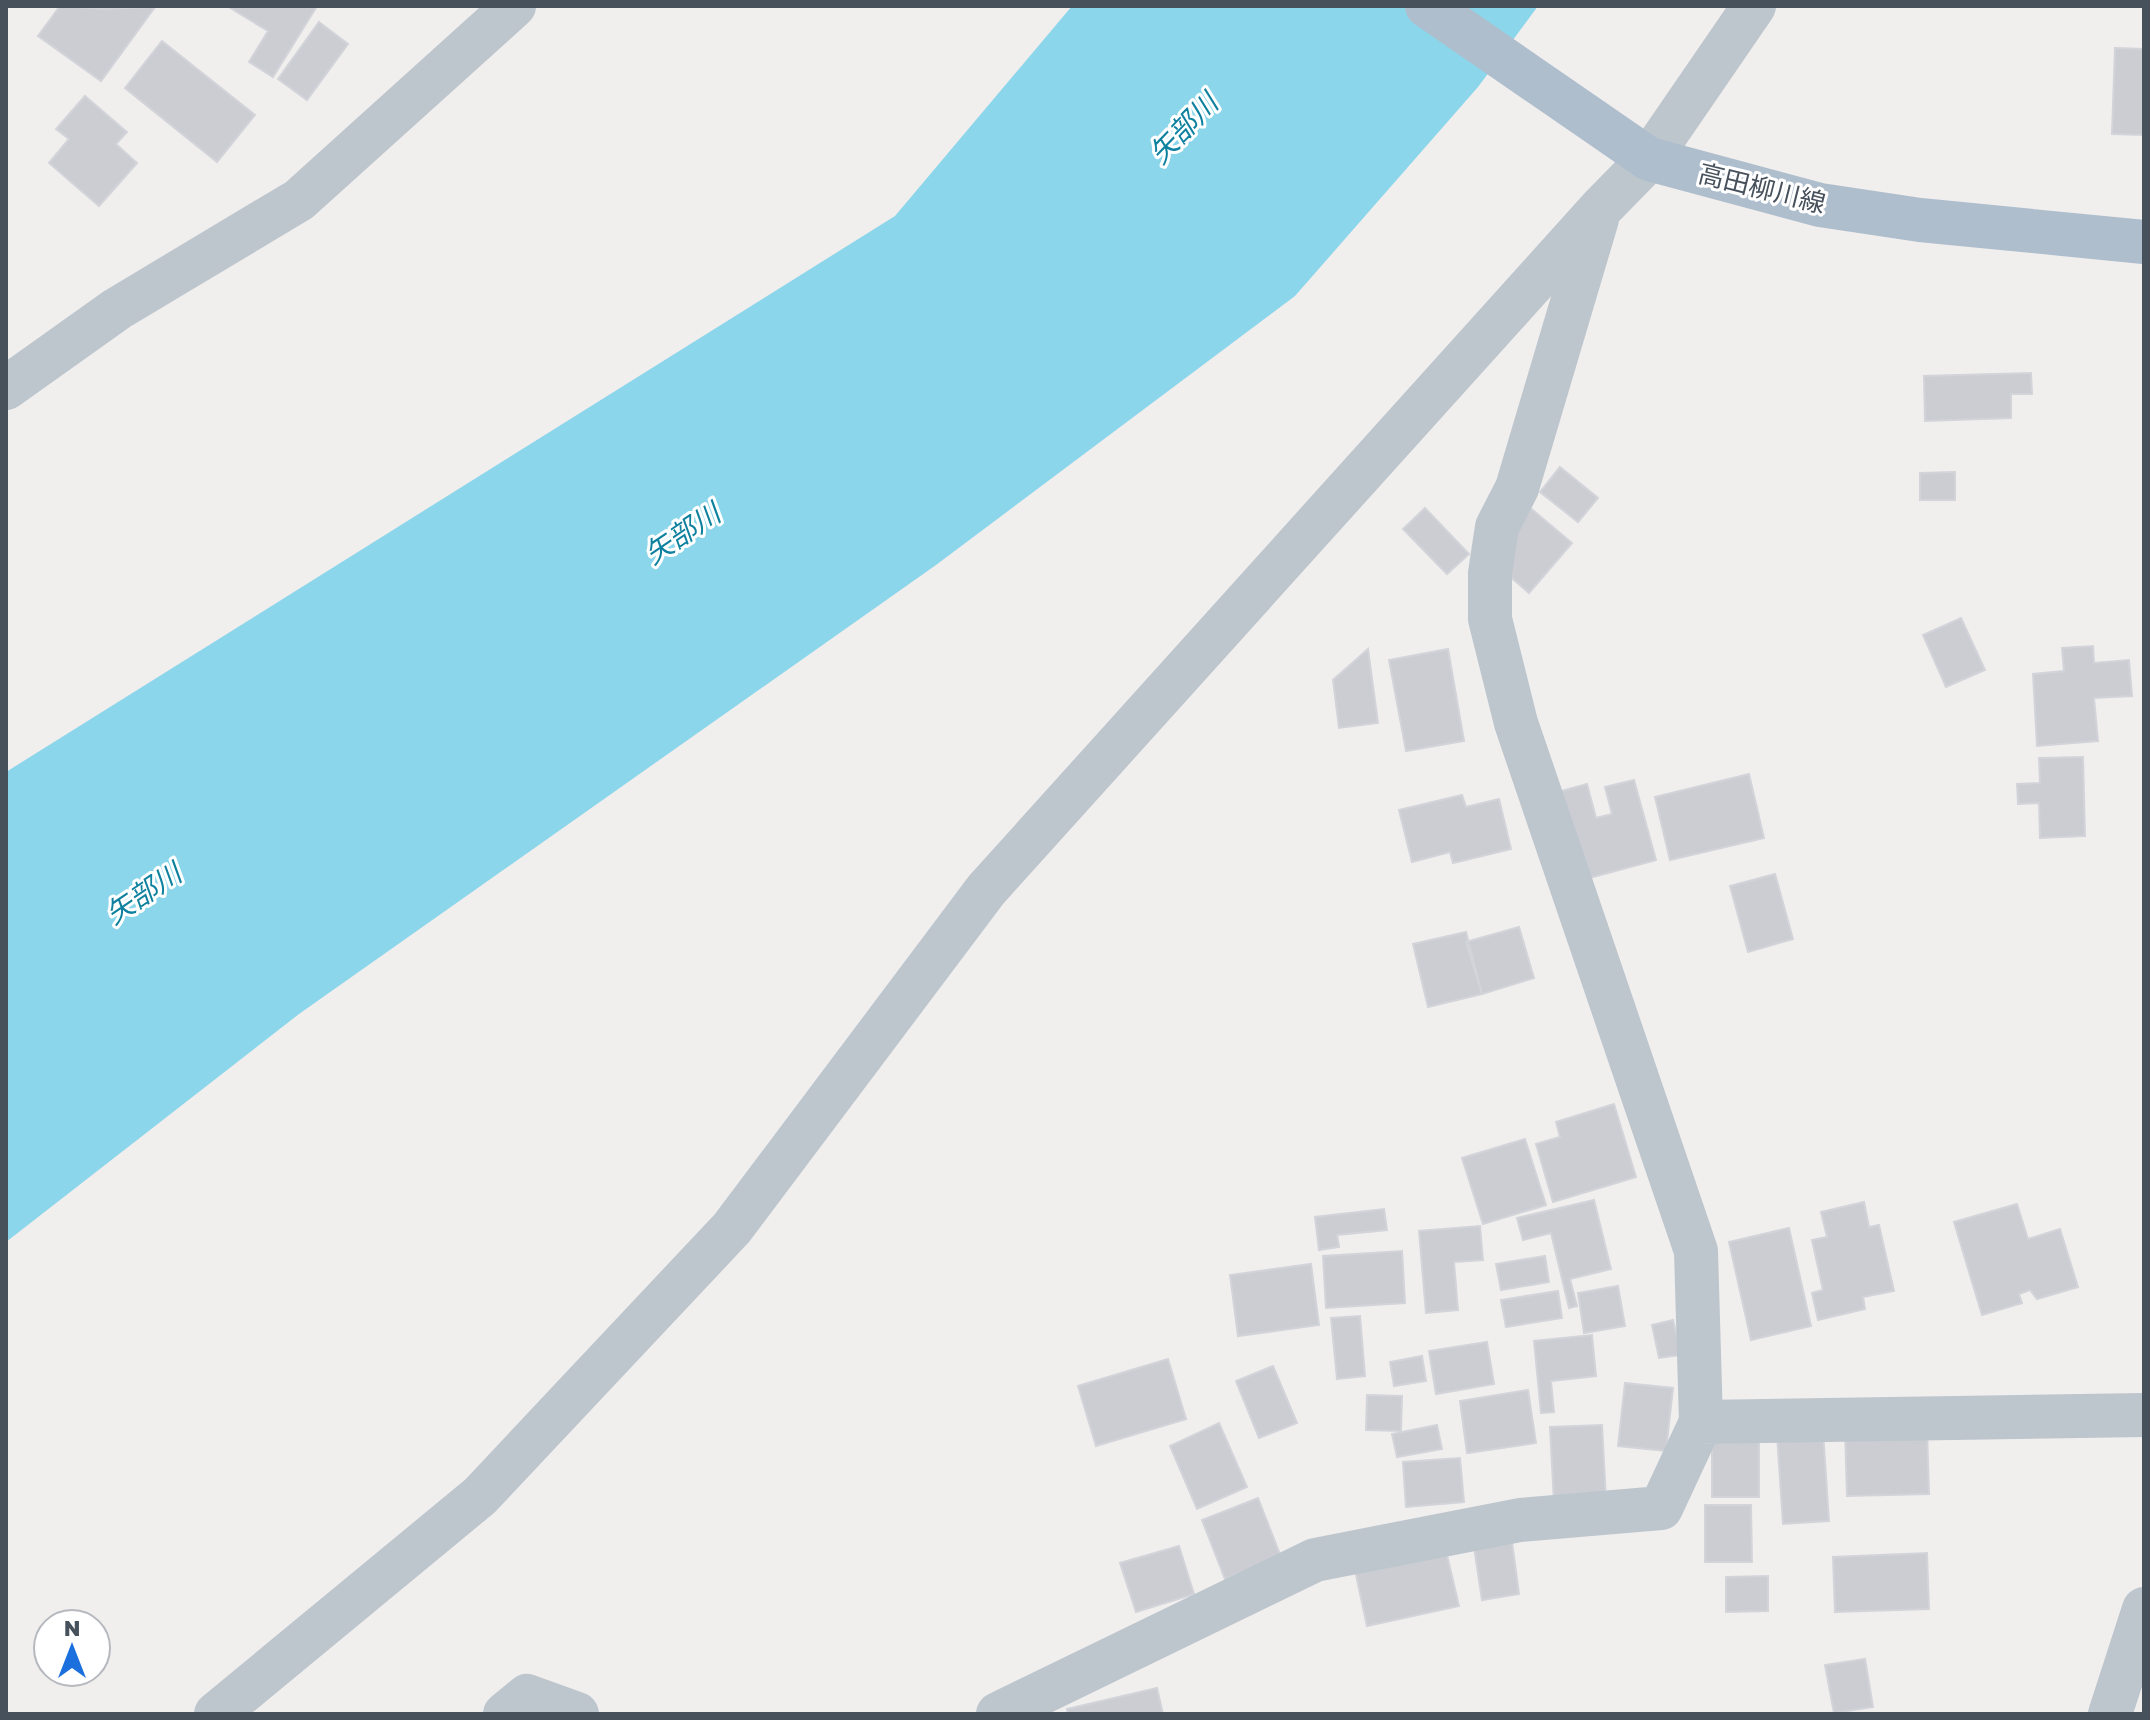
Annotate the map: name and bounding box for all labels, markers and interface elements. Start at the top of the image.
water label: 矢部川 [1142,84,1226,170]
street label: 高田柳川線 [1695,157,1829,219]
water label: 矢部川 [638,494,729,570]
water label: 矢部川 [99,854,190,930]
north arrow [32,1608,112,1688]
text: N [64,1614,80,1641]

